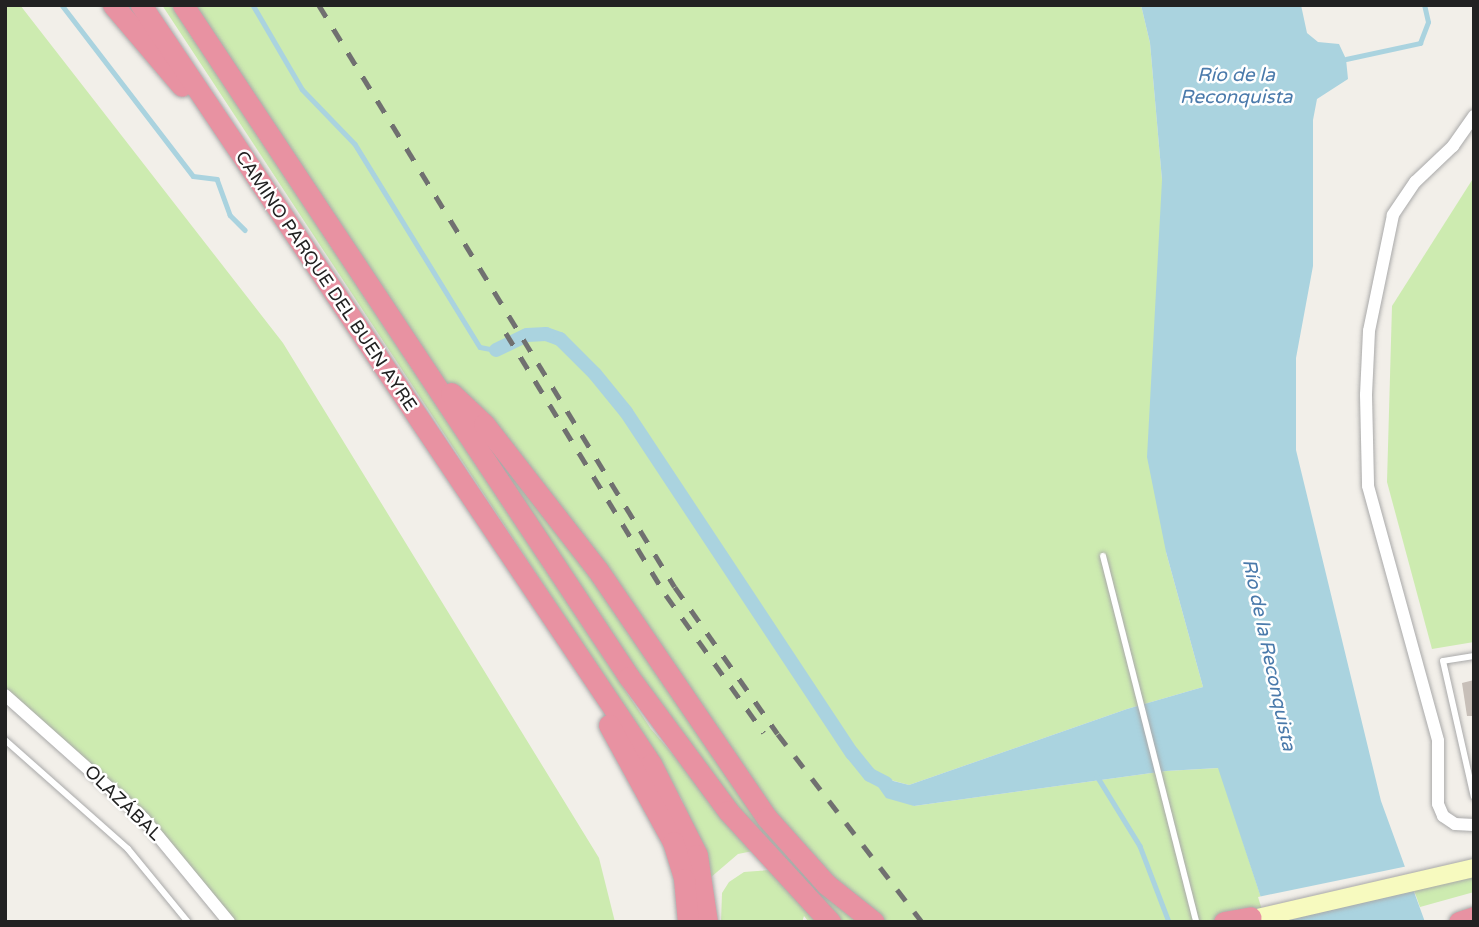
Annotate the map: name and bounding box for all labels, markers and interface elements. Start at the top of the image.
water label: Río de la Reconquista [1180,65,1292,109]
street label: CAMINO PARQUE DEL BUEN AYRE [231,147,421,415]
water label: Río de la Reconquista [1237,557,1299,753]
street label: OLAZÁBAL [80,761,166,845]

